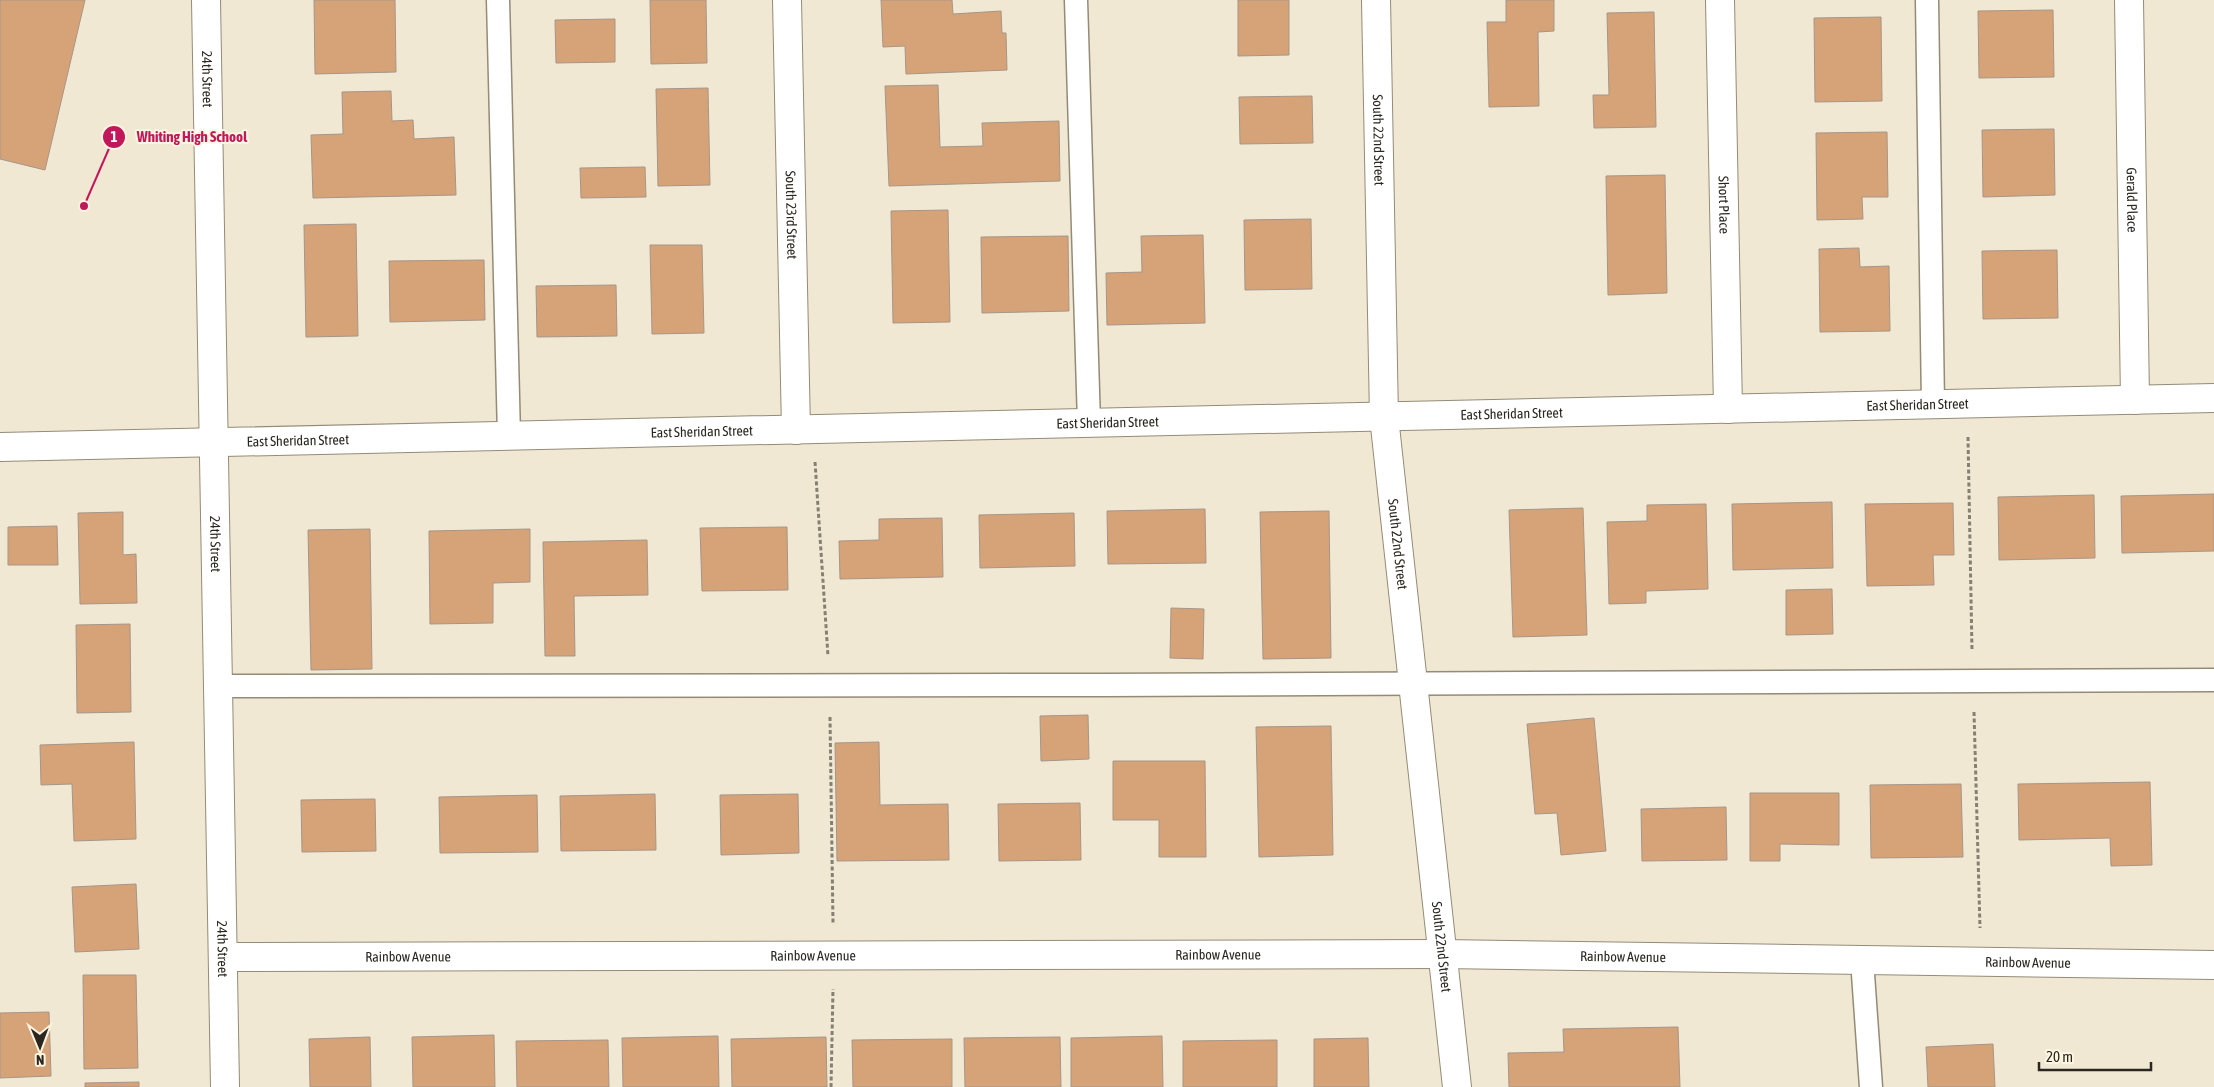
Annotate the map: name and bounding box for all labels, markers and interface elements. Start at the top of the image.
street label: 24th Street [199,50,216,107]
street label: South 22nd Street [1370,94,1388,186]
callout: Whiting High School [102,122,257,152]
text: 1 [110,128,118,145]
text: Whiting High School [136,128,248,145]
street label: Gerald Place [2124,167,2140,233]
street label: South 23rd Street [783,170,800,259]
street label: Short Place [1715,176,1733,234]
street label: East Sheridan Street [1866,395,1969,414]
street label: East Sheridan Street [1460,404,1563,423]
street label: East Sheridan Street [1056,413,1159,432]
street label: East Sheridan Street [650,422,753,441]
street label: East Sheridan Street [247,431,349,450]
street label: South 22nd Street [1385,498,1411,590]
street label: 24th Street [207,515,224,572]
street label: South 22nd Street [1429,901,1455,993]
street label: 24th Street [214,920,231,977]
street label: Rainbow Avenue [1175,946,1261,963]
street label: Rainbow Avenue [770,947,856,964]
street label: Rainbow Avenue [365,948,451,965]
street label: Rainbow Avenue [1580,948,1666,965]
street label: Rainbow Avenue [1985,954,2071,971]
north arrow [15,1022,65,1072]
scale bar [2039,1040,2152,1072]
text: 20 m [2046,1048,2073,1065]
text: N [36,1052,44,1068]

